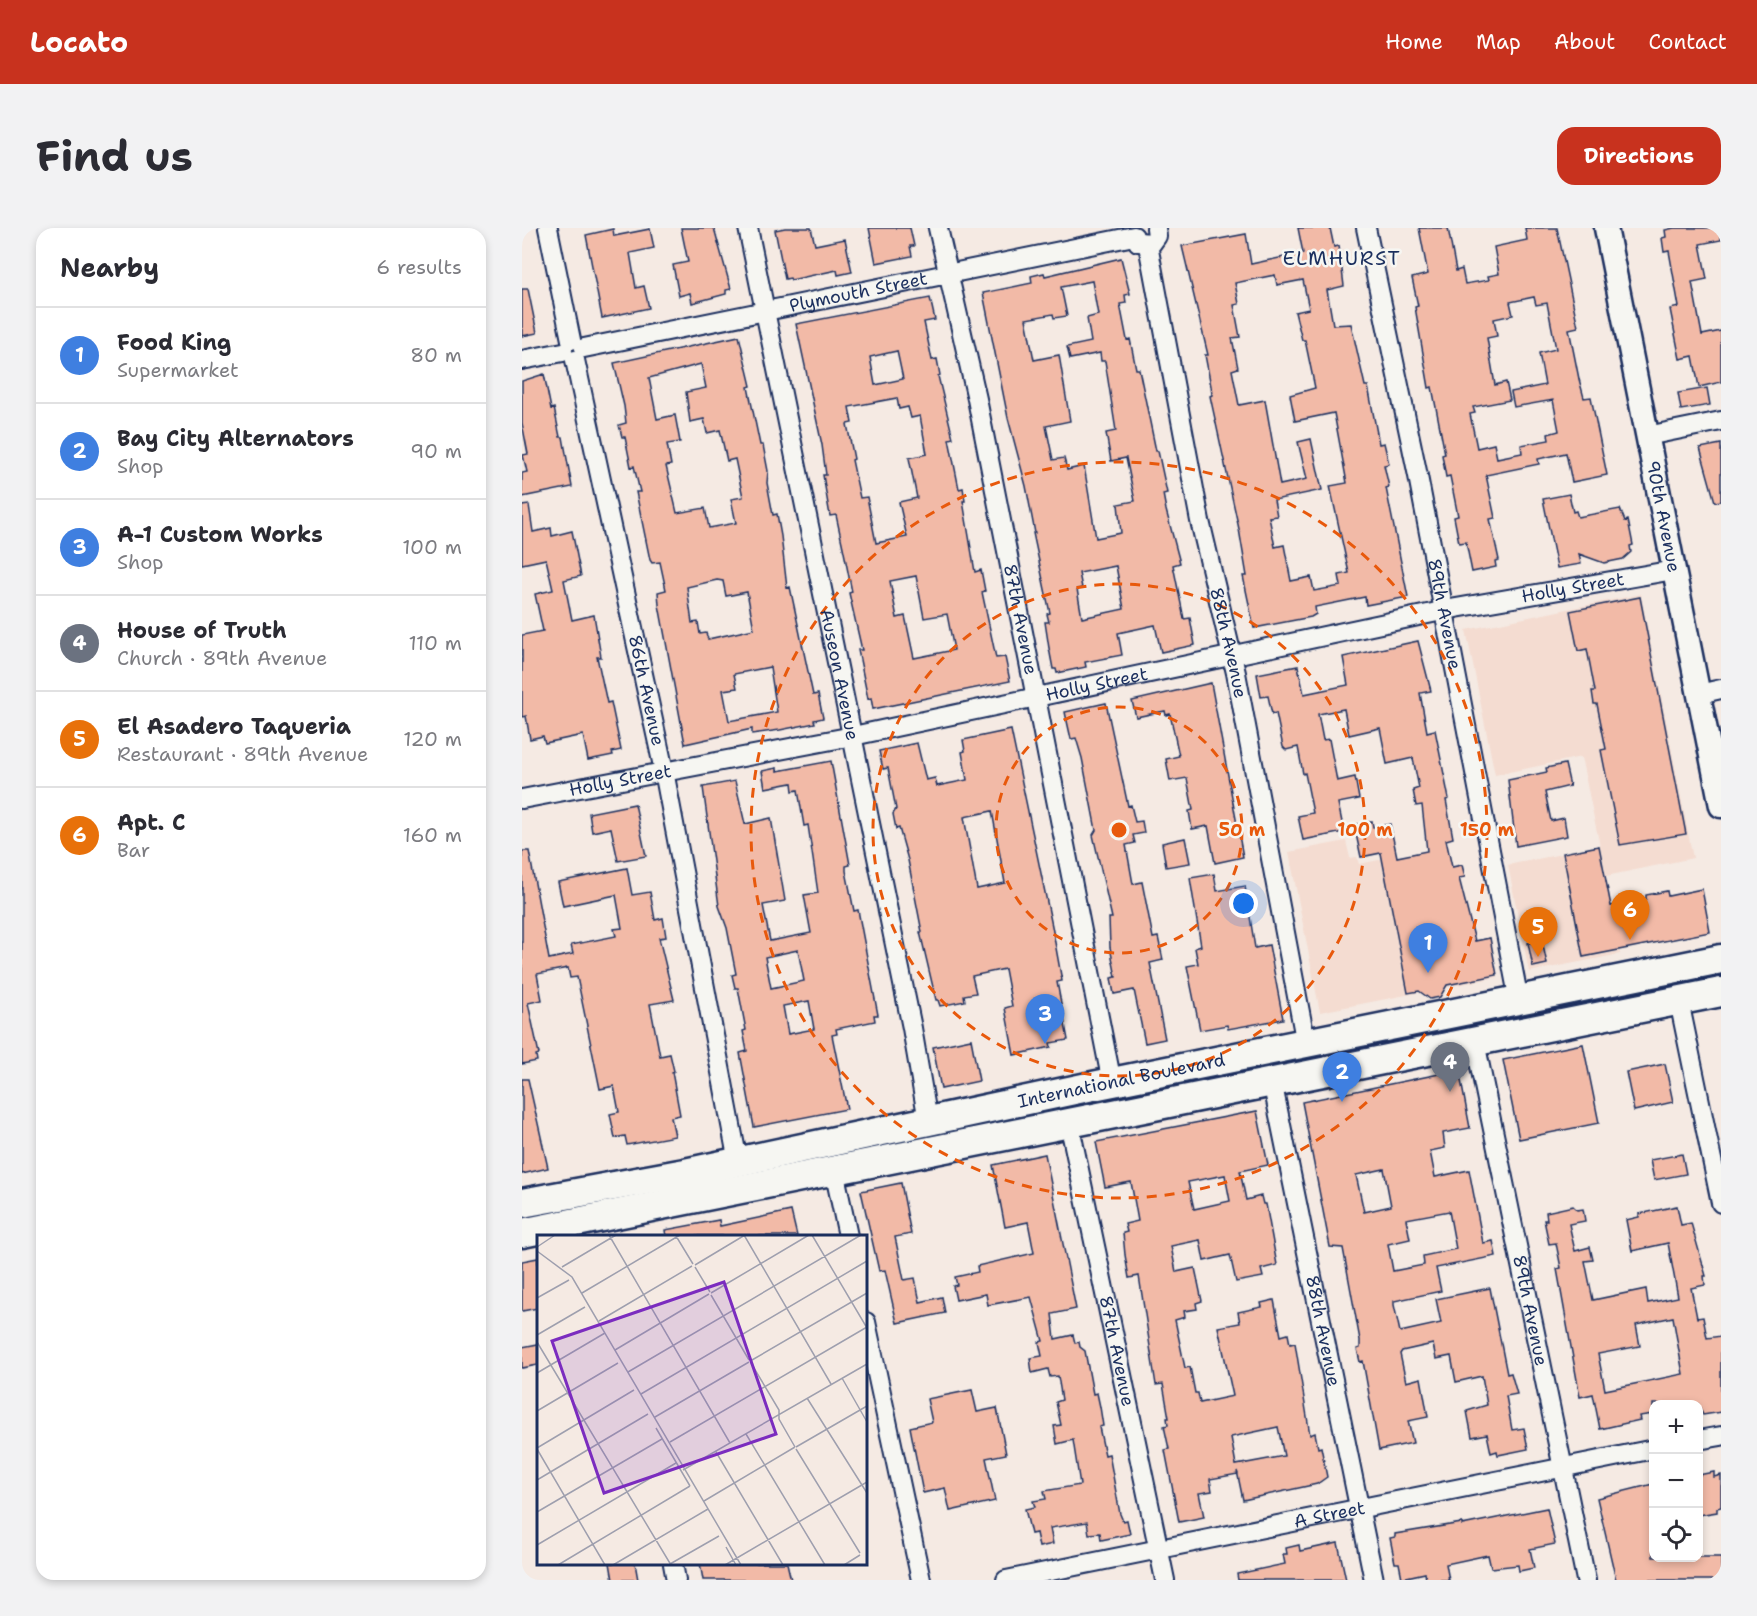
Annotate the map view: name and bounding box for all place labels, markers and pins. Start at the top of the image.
centre of rings [1109,820,1129,840]
pin: 6 [1610,890,1650,940]
pin: 5 [1518,908,1558,957]
pin: 1 [1408,924,1448,973]
pin: 3 [1026,994,1064,1044]
pin: 4 [1430,1042,1470,1092]
pin: 2 [1322,1052,1362,1102]

